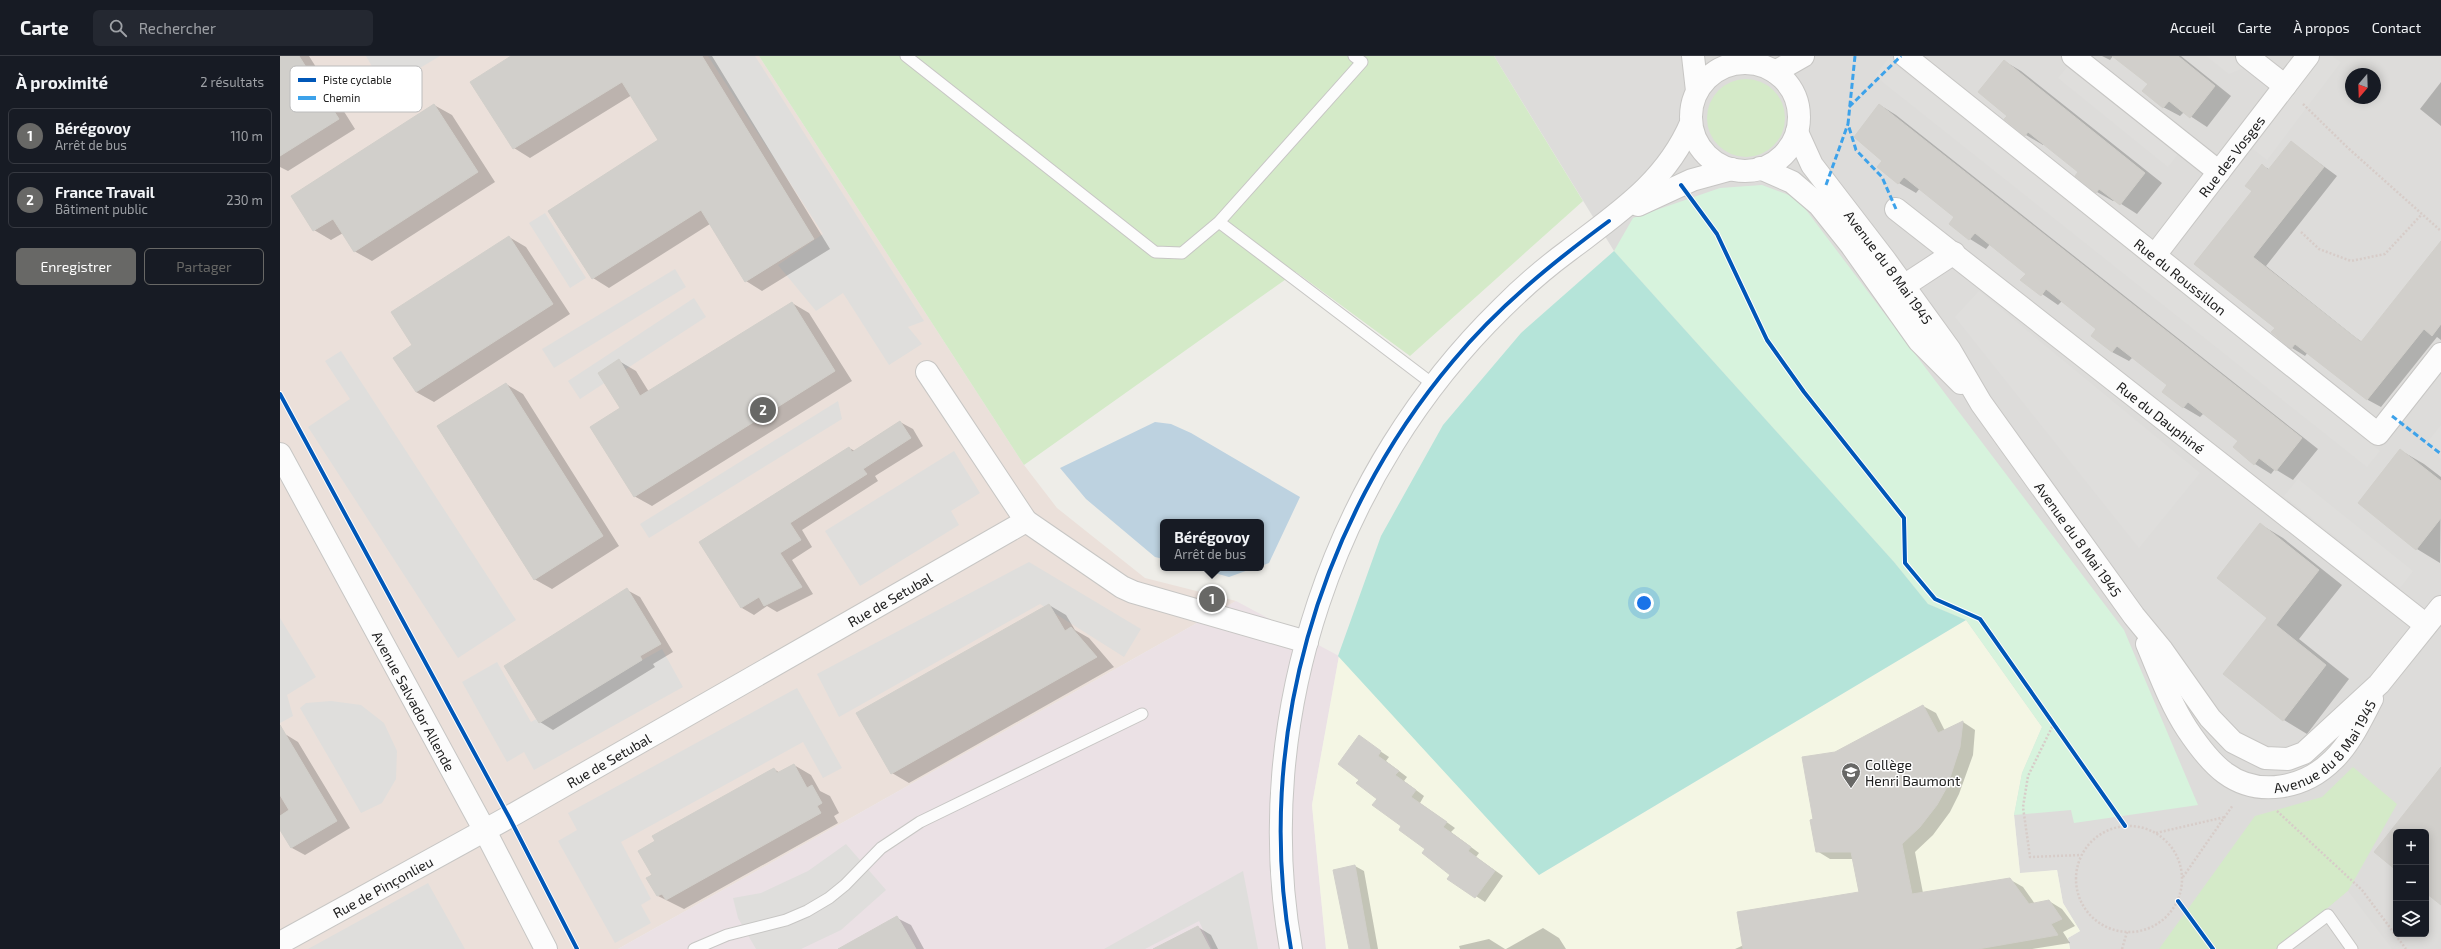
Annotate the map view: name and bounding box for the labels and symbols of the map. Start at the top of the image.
legend [290,66,422,112]
north arrow [2345,68,2381,104]
text: Piste cyclable [323,73,392,86]
text: Chemin [323,91,360,104]
street label: Rue des Vosges [2194,112,2268,200]
street label: Avenue du 8 Mai 1945 [1841,207,1937,327]
street label: Rue du Roussillon [2131,234,2230,318]
street label: Rue du Dauphiné [2114,377,2208,457]
pin: 2 [750,395,776,425]
street label: Avenue du 8 Mai 1945 [2032,478,2126,600]
street label: Rue de Setubal [844,568,936,630]
pin: 1 [1199,584,1225,614]
your location [1634,593,1654,613]
street label: Avenue Salvador Allende [369,628,459,774]
street label: Avenue du 8 Mai 1945 [2273,697,2379,796]
street label: Rue de Setubal [563,729,654,791]
place label: Collège Henri Baumont [1865,756,1960,789]
school or university icon: Collège Henri Baumont [1840,761,1862,789]
street label: Rue de Pinçonlieu [329,852,436,921]

